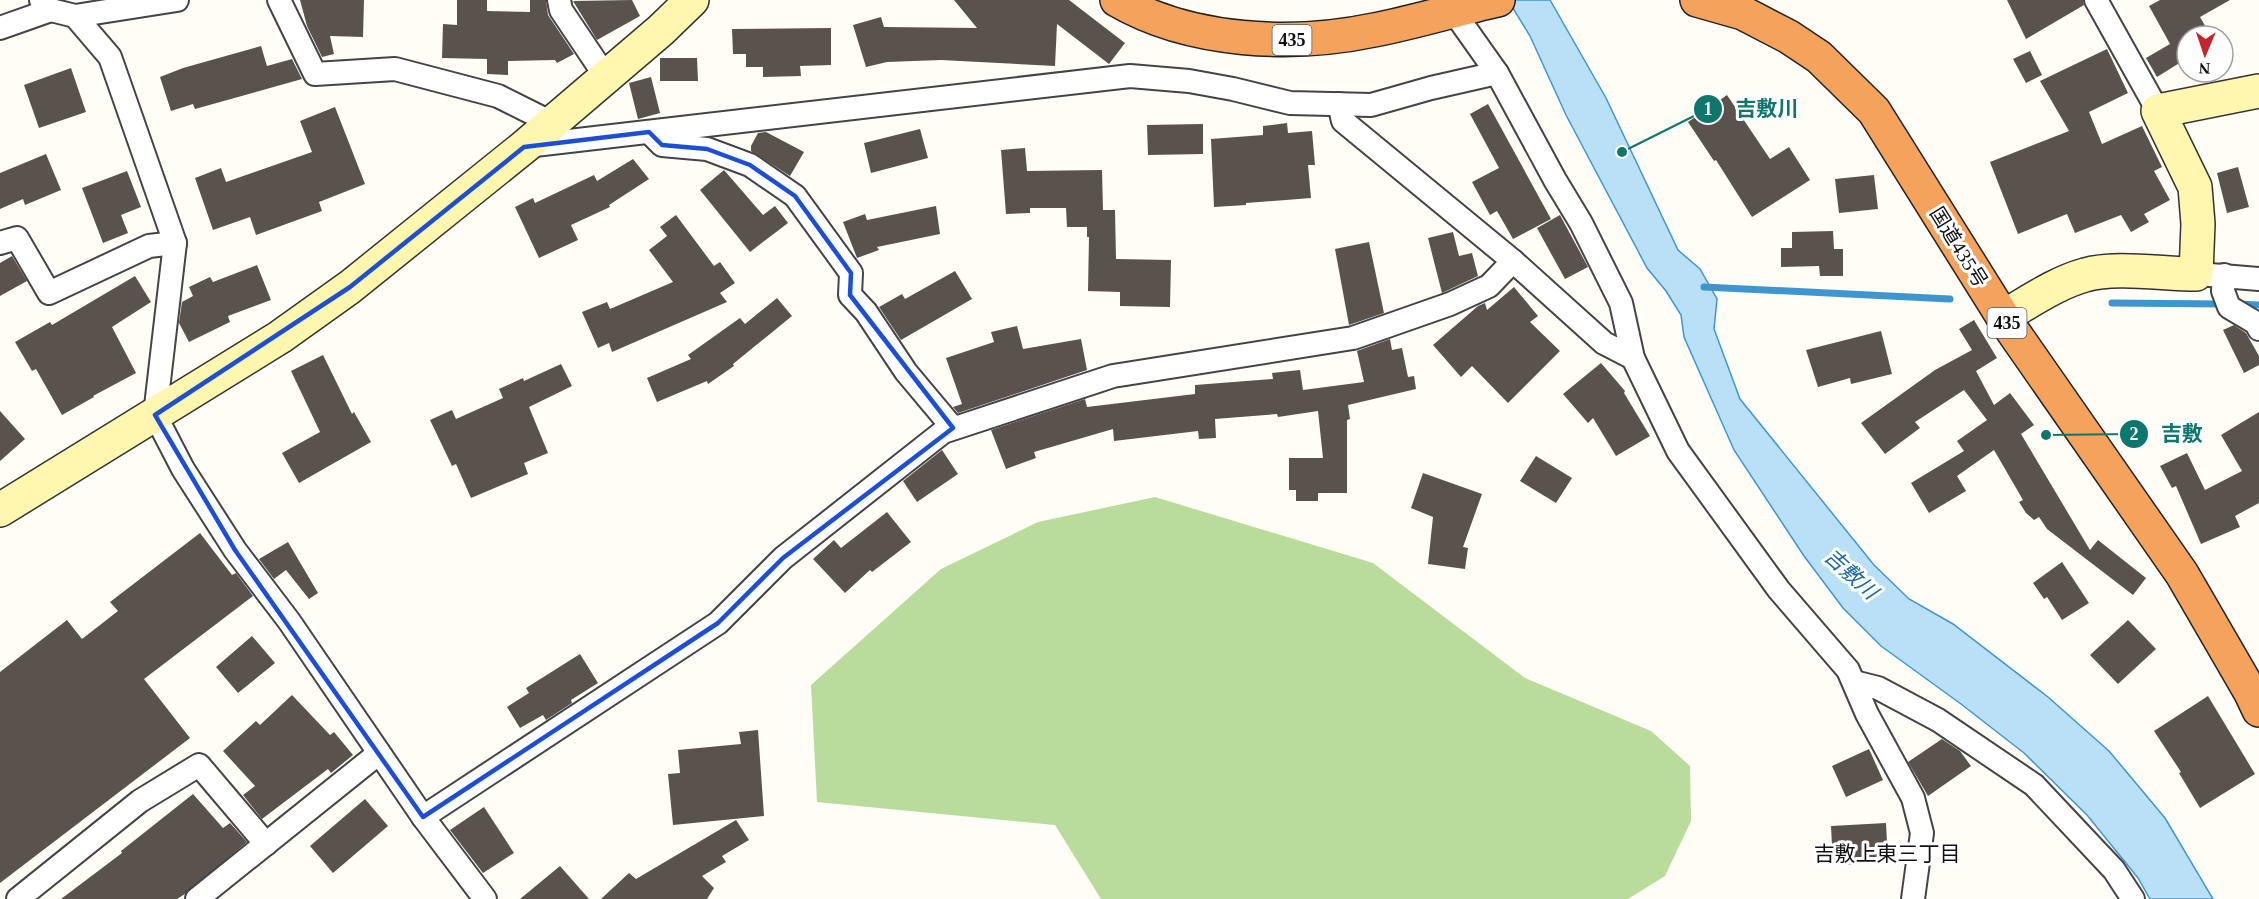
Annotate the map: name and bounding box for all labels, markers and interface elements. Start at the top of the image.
north arrow [2175,24,2235,84]
road number: 435 [1272,25,1312,55]
text: N [2198,60,2211,77]
callout: 吉敷川 [1693,90,1810,129]
text: 吉敷川 [1736,97,1799,121]
text: 1 [1704,99,1713,119]
street label: 国道435号 [1926,203,1992,291]
road number: 435 [1988,308,2026,338]
callout: 吉敷 [2119,414,2215,453]
text: 吉敷 [2161,422,2203,446]
text: 2 [2130,424,2139,444]
water label: 吉敷川 [1820,544,1884,605]
district label: 吉敷上東三丁目 [1814,842,1961,866]

